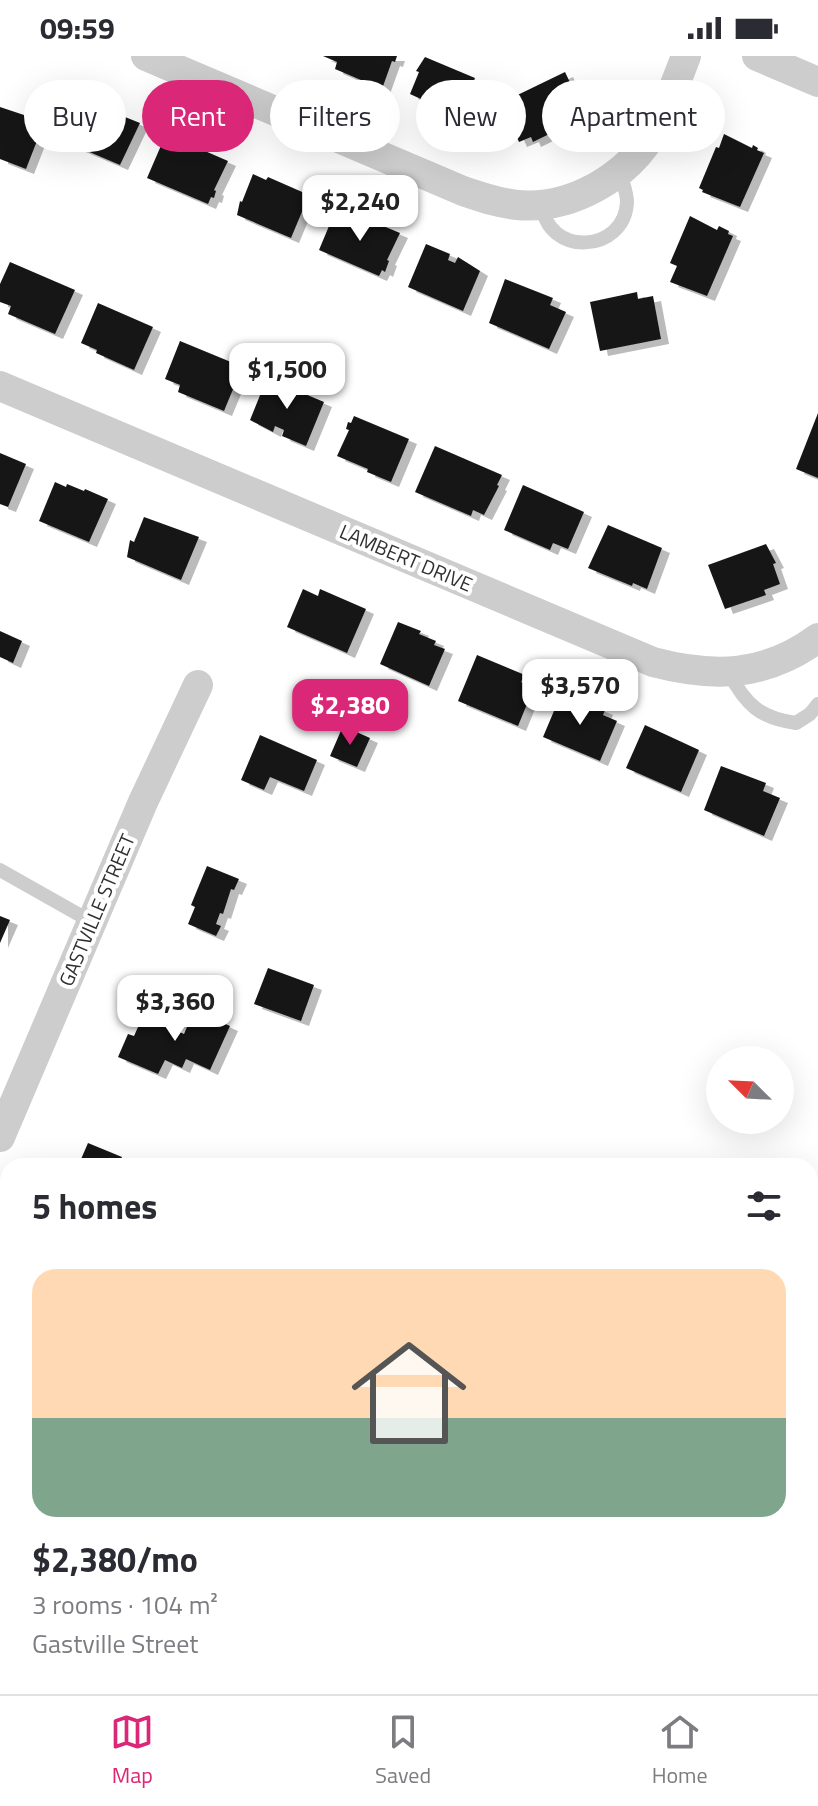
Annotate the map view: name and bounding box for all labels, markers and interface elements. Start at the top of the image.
text: 09:59 [40,5,115,51]
chip: Buy [24,80,126,152]
chip: Rent [142,80,254,152]
chip: Filters [270,80,400,152]
chip: New [416,80,526,152]
chip: Apartment [542,80,725,152]
pin: $2,240 [295,175,425,243]
text: $2,240 [320,181,400,220]
pin: $1,500 [222,343,352,411]
text: $1,500 [247,349,327,388]
street label: LAMBERT DRIVE [335,516,477,599]
pin: $3,570 [515,659,645,727]
text: $3,570 [540,665,620,704]
pin: $2,380 [285,679,415,747]
text: $2,380 [310,685,390,724]
street label: GASTVILLE STREET [50,828,143,991]
pin: $3,360 [110,975,240,1043]
text: $3,360 [135,981,215,1020]
north arrow [706,1046,794,1134]
map controls [706,1046,794,1134]
text: 5 homes [32,1180,157,1232]
icon: filters [742,1184,786,1228]
icon: home [337,1321,481,1465]
text: $2,380/mo [32,1533,198,1585]
text: 3 rooms · 104 m² [32,1585,218,1624]
text: Gastville Street [32,1624,198,1663]
tab: Map [110,1710,154,1792]
tab: Saved [375,1710,431,1792]
tab: Home [652,1710,708,1792]

